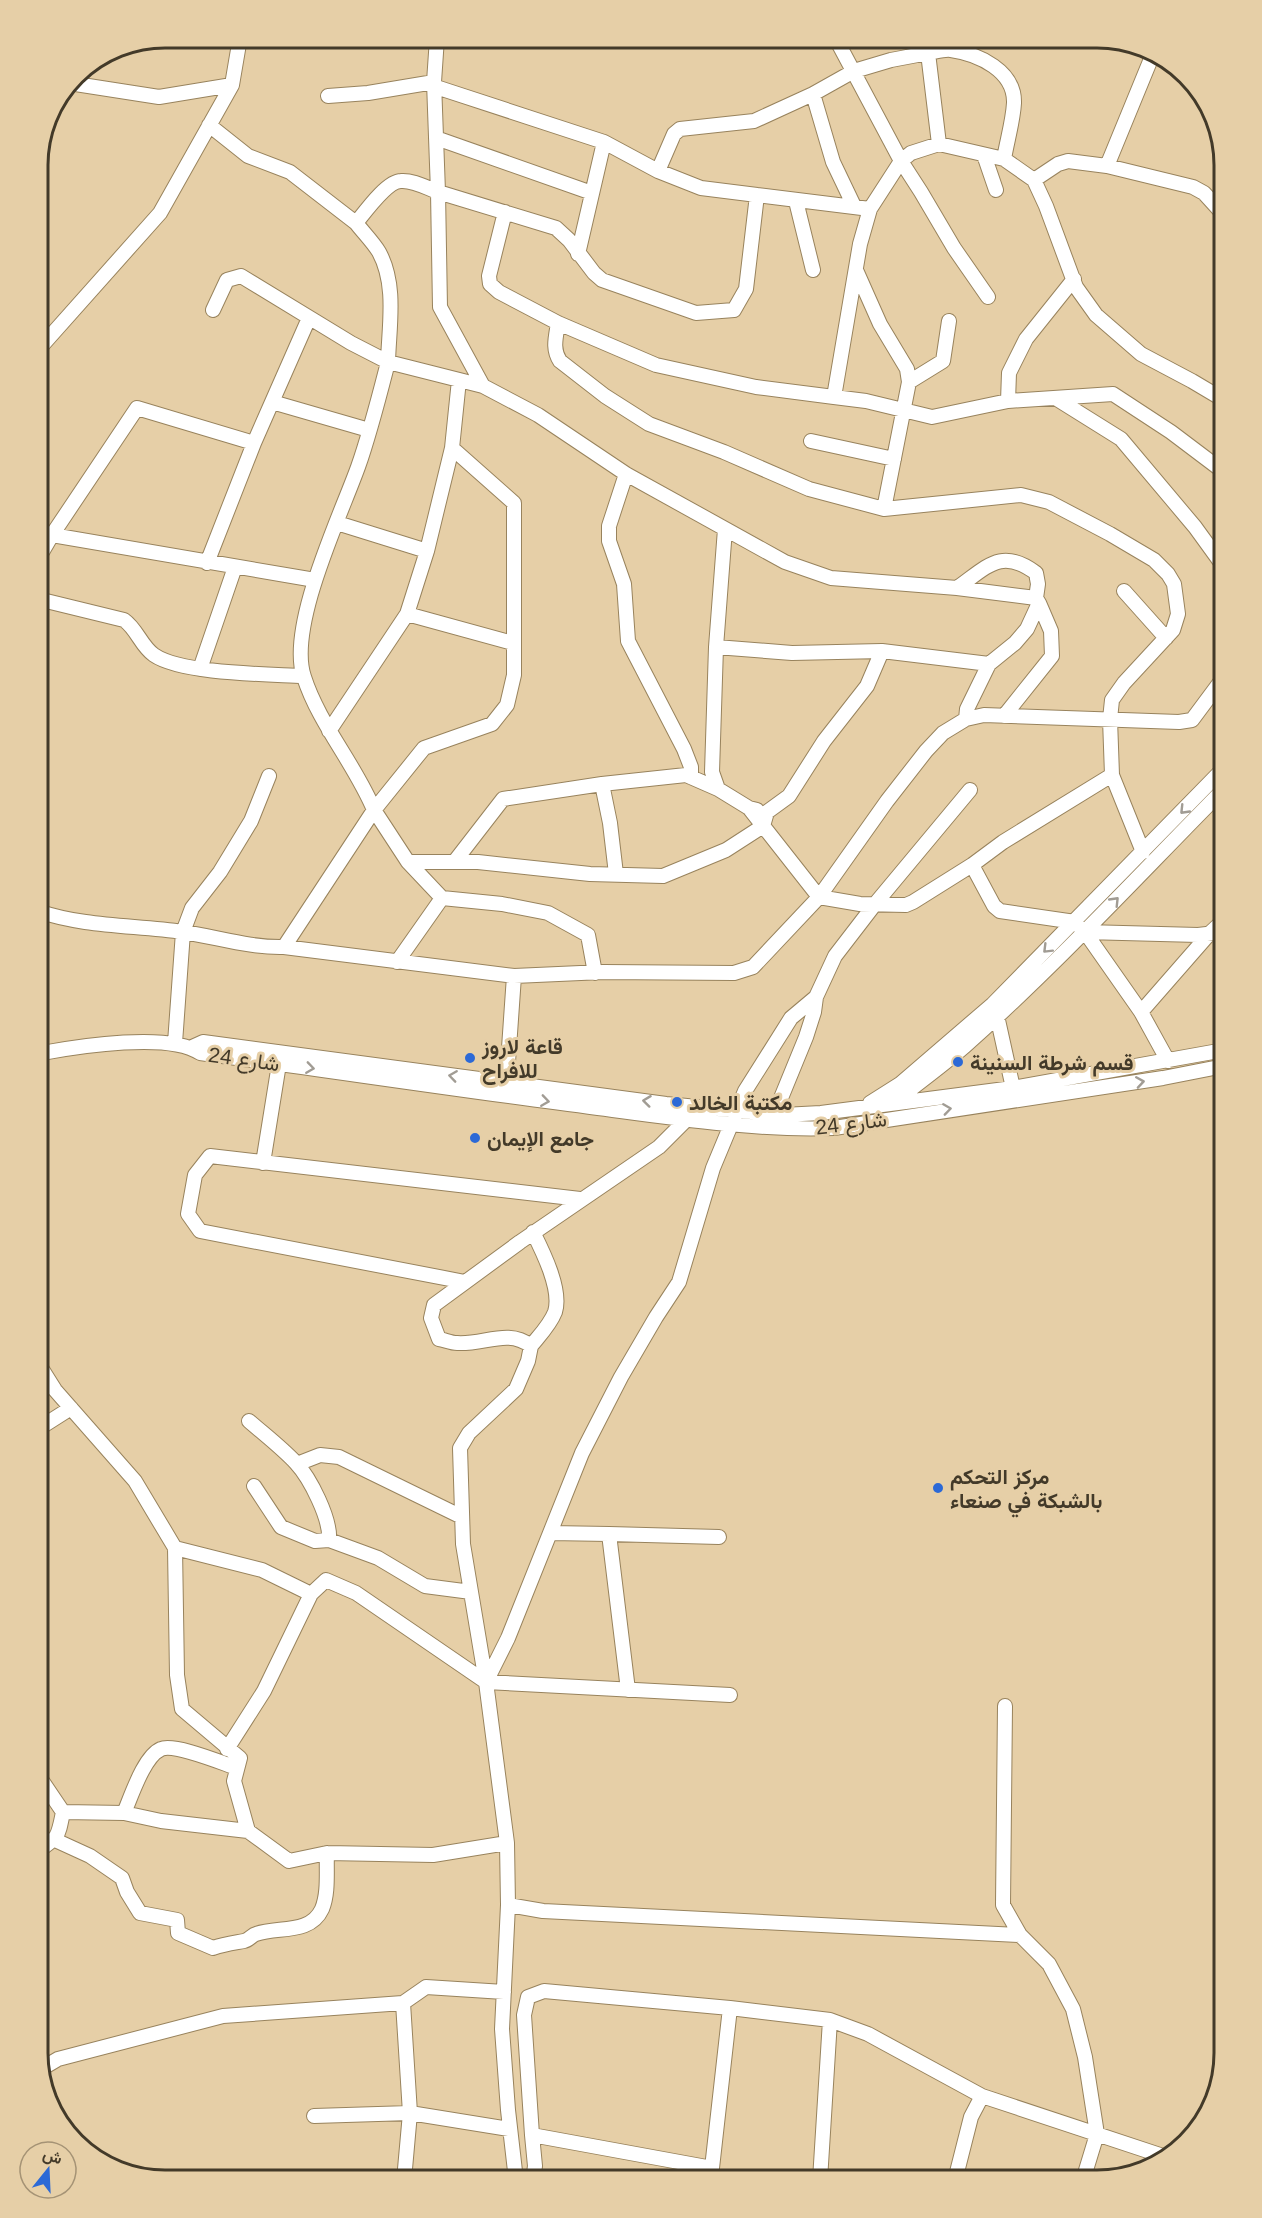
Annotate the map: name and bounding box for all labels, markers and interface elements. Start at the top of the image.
one-way arrow [1180,803,1191,814]
one-way arrow [1107,898,1118,909]
one-way arrow [1044,942,1055,953]
place label: قاعة لاروز للافراح [481,1035,563,1085]
street label: شارع 24 [207,1043,281,1078]
marker: قاعة لاروز للافراح [463,1051,477,1065]
place label: قسم شرطة السنينة [970,1051,1134,1077]
marker: قسم شرطة السنينة [951,1055,965,1069]
one-way arrow [306,1062,315,1074]
one-way arrow [449,1071,458,1083]
one-way arrow [1135,1076,1144,1088]
place label: مكتبة الخالد [689,1091,793,1115]
one-way arrow [540,1094,549,1107]
marker: مكتبة الخالد [670,1095,684,1109]
one-way arrow [642,1096,651,1108]
one-way arrow [942,1104,951,1116]
street label: شارع 24 [814,1107,888,1142]
place label: جامع الإيمان [487,1127,594,1153]
marker: جامع الإيمان [468,1131,482,1145]
place label: مركز التحكم بالشبكة في صنعاء [950,1465,1102,1518]
marker: مركز التحكم بالشبكة في صنعاء [931,1481,945,1495]
north arrow [18,2140,78,2200]
text: ش [40,2145,64,2168]

